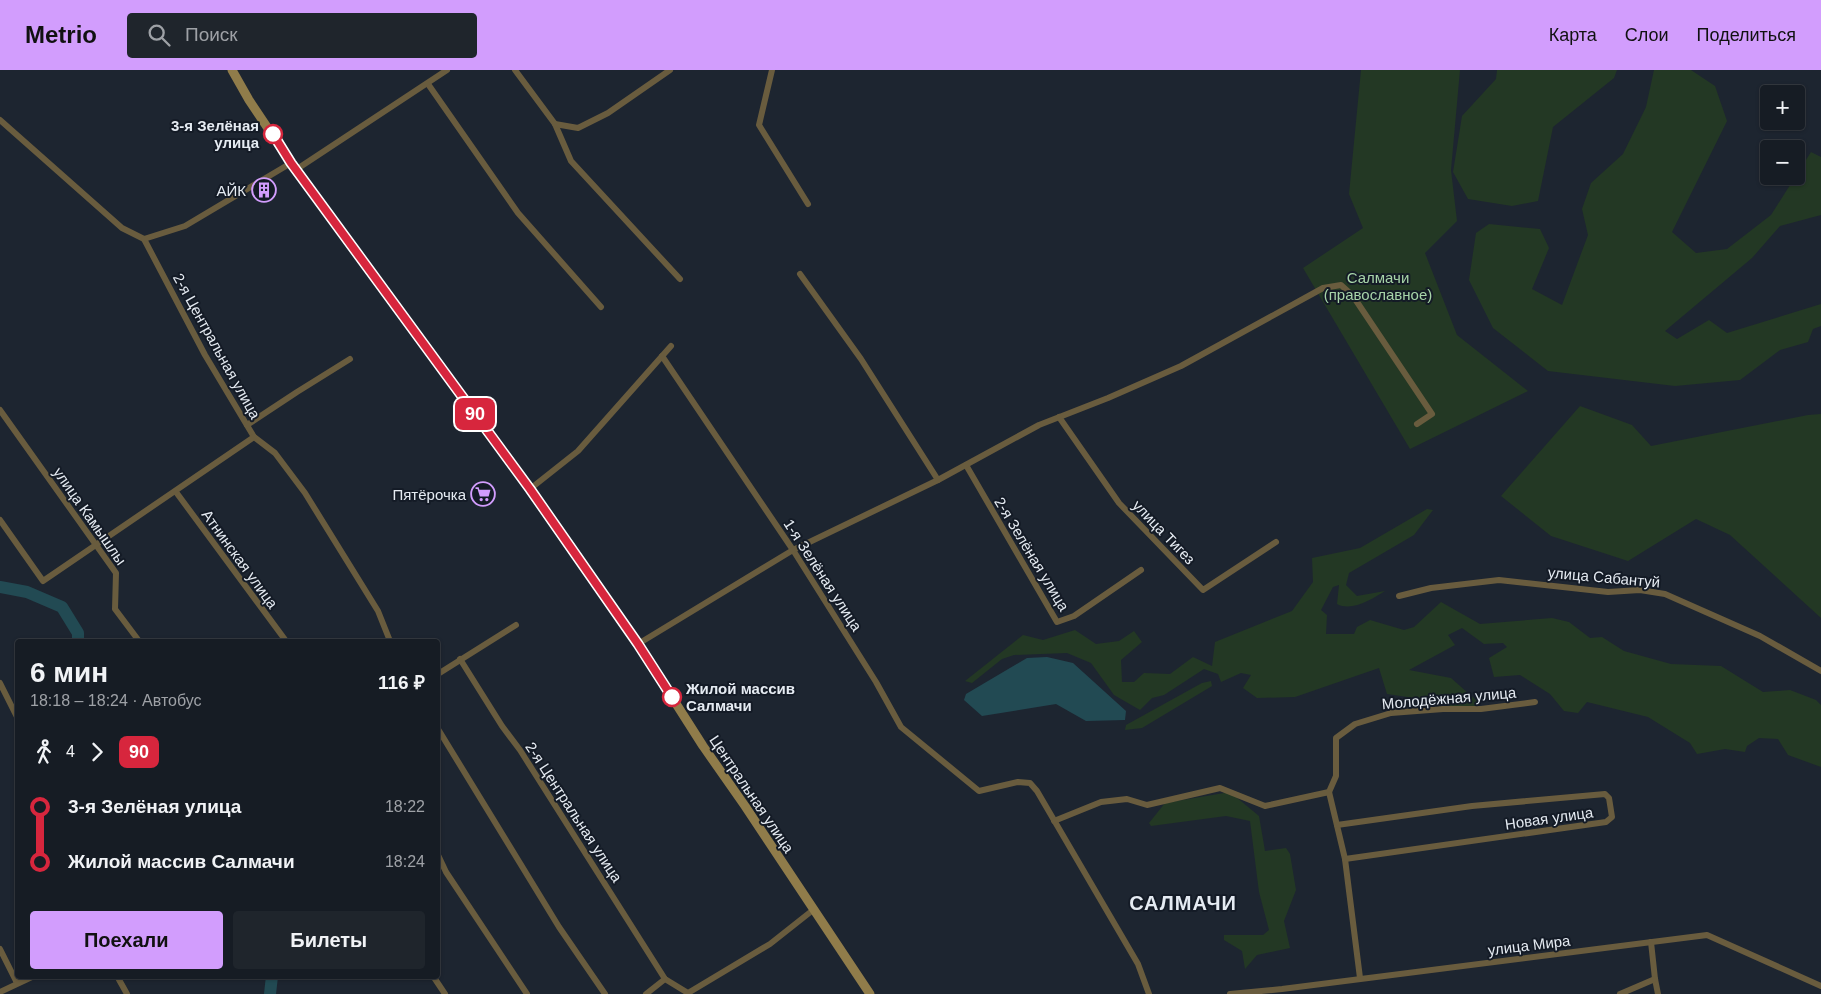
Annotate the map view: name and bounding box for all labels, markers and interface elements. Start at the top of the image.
search box [127,13,477,58]
text: Metrio [25,21,97,48]
icon: search [145,21,173,49]
text: Поиск [185,24,238,45]
text: Карта [1549,25,1597,45]
text: Слои [1625,25,1669,45]
text: Поделиться [1697,25,1796,45]
map controls [1760,85,1805,185]
button: + [1760,85,1805,130]
place label: 3-я Зелёная улица [171,117,260,151]
marker: 3-я Зелёная улица [263,124,283,144]
button: − [1760,140,1805,185]
building icon: АЙК [251,177,277,203]
place label: АЙК [216,182,246,199]
park label: Салмачи (православное) [1324,269,1432,303]
street label: 2-я Центральная улица [170,270,264,422]
line badge: 90 [452,398,498,430]
text: 90 [465,404,485,424]
street label: улица Камышлы [50,464,130,568]
supermarket icon: Пятёрочка [470,481,496,507]
place label: Пятёрочка [392,486,467,503]
street label: 2-я Зелёная улица [991,494,1073,615]
street label: улица Тигез [1129,496,1199,568]
street label: Атнинская улица [199,506,282,612]
street label: 1-я Зелёная улица [781,516,866,635]
street label: улица Сабантуй [1547,564,1661,590]
text: 6 мин [30,657,108,688]
text: 116 ₽ [378,672,425,693]
place label: Жилой массив Салмачи [685,680,795,714]
street label: Молодёжная улица [1381,684,1518,712]
marker: Жилой массив Салмачи [662,687,682,707]
text: 18:18 – 18:24 · Автобус [30,692,202,709]
street label: Центральная улица [706,732,798,856]
icon: walk [30,738,58,766]
icon: forward [83,738,111,766]
street label: 2-я Центральная улица [522,739,626,886]
text: 90 [129,742,149,762]
text: 4 [66,743,75,760]
text: 3-я Зелёная улица [68,796,241,817]
text: 18:22 [385,798,425,815]
street label: Новая улица [1504,803,1595,833]
text: Жилой массив Салмачи [68,851,295,872]
text: 18:24 [385,853,425,870]
district label: САЛМАЧИ [1129,892,1237,914]
button: Поехали [30,911,223,969]
button: Билеты [233,911,425,969]
street label: улица Мира [1487,931,1572,958]

